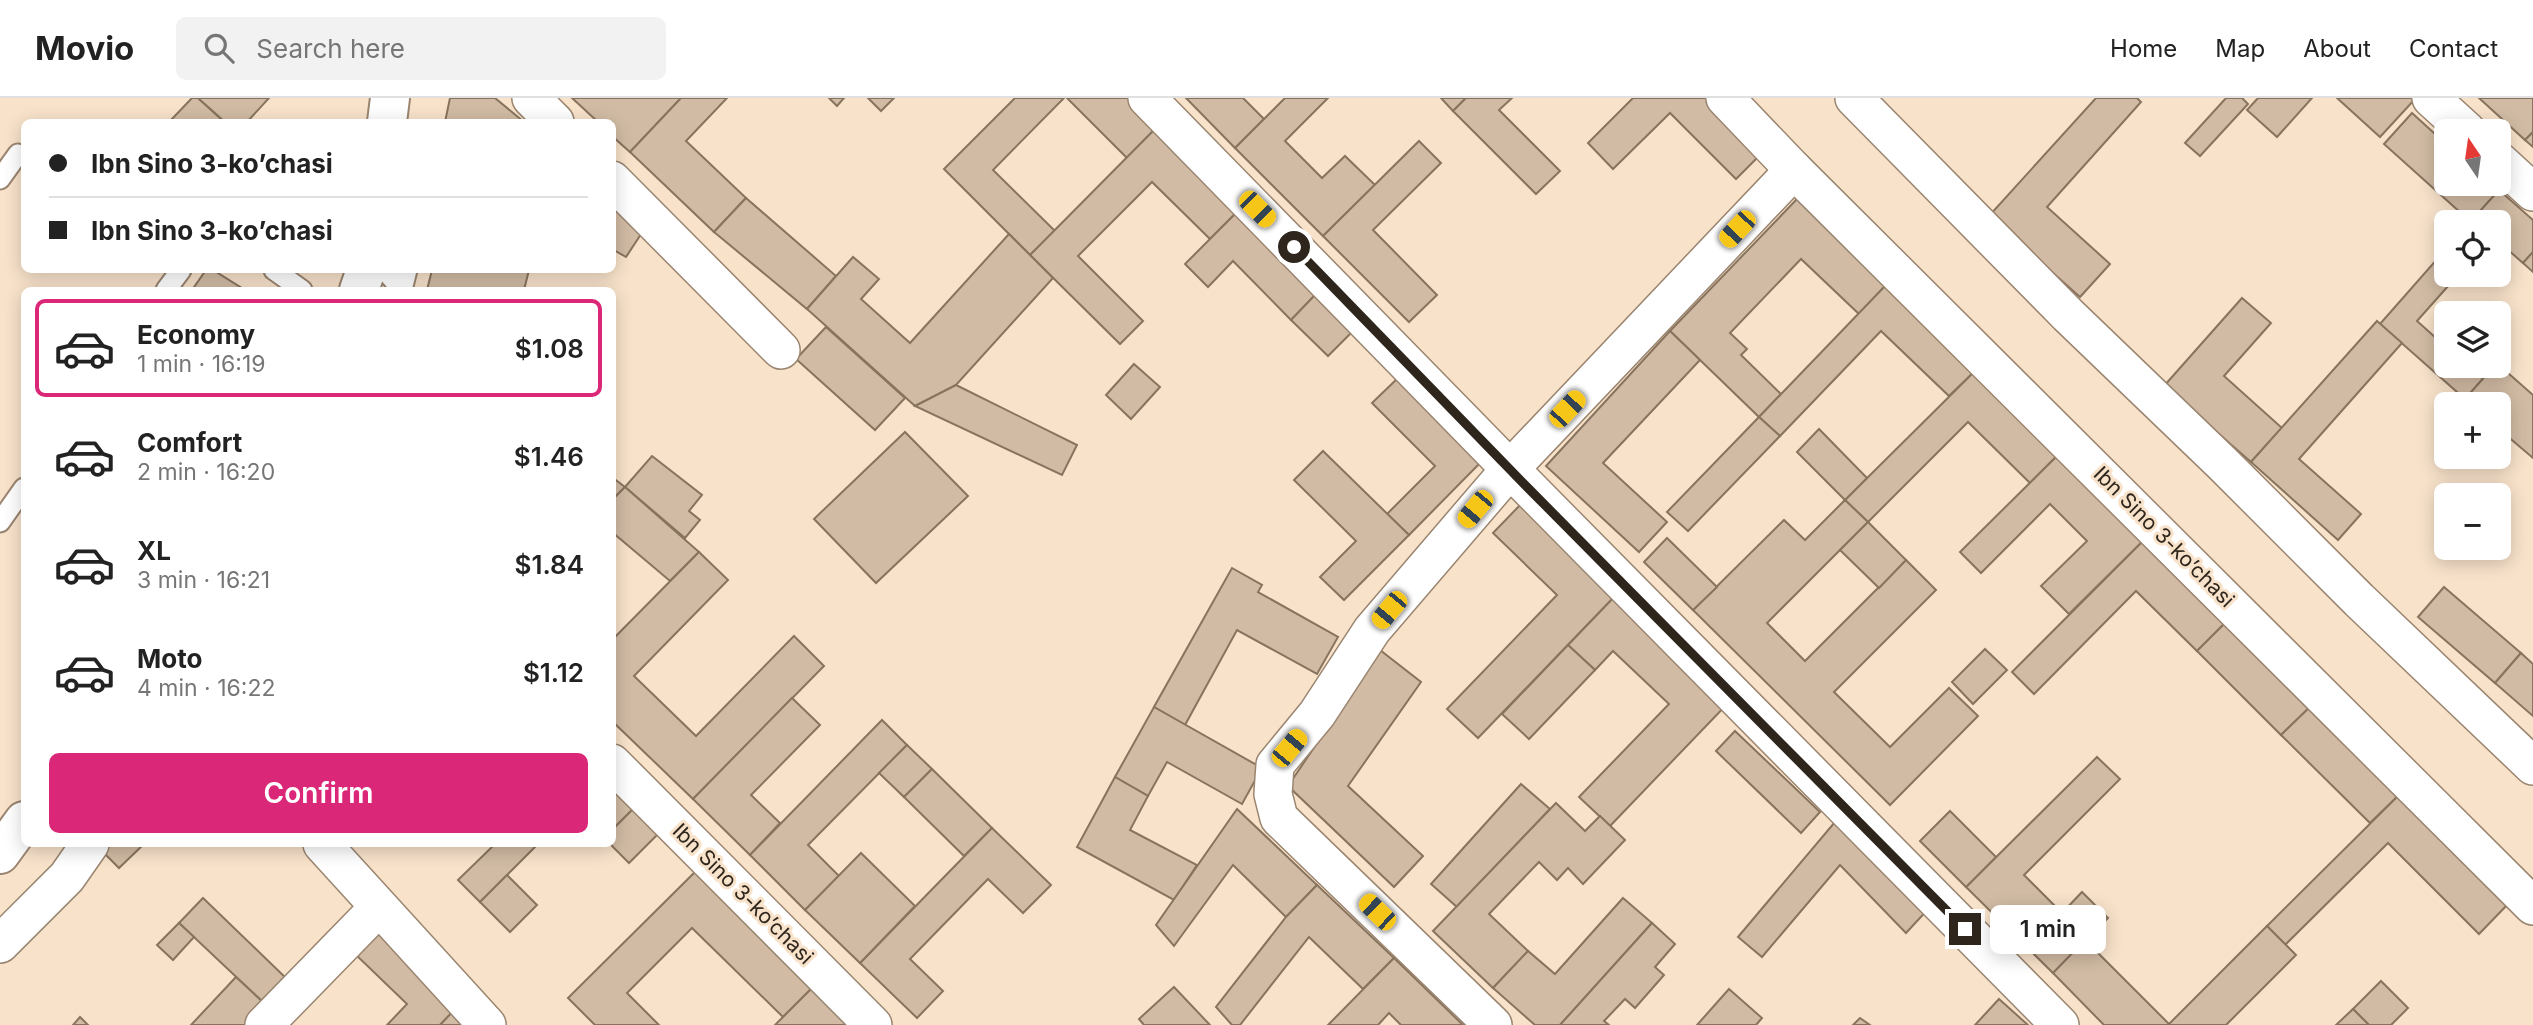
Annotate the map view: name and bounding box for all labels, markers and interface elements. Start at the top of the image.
search box [176,17,666,80]
text: Movio [35,28,134,68]
icon: search [200,29,238,67]
text: Search here [256,33,405,64]
text: Home [2110,34,2177,63]
text: Map [2215,34,2265,63]
text: About [2303,34,2371,63]
text: Contact [2409,34,2498,63]
north arrow [2434,119,2511,196]
map controls [2434,119,2511,560]
text: Ibn Sino 3-koʼchasi [91,148,333,179]
car [1235,187,1280,231]
car [1715,206,1760,252]
button: locate [2434,210,2511,287]
text: Ibn Sino 3-koʼchasi [91,215,333,246]
route start [1278,231,1310,263]
button: layers [2434,301,2511,378]
icon: car [53,317,116,380]
text: Economy [137,319,255,350]
text: $1.08 [515,333,584,364]
text: 1 min · 16:19 [137,350,266,378]
car [1545,386,1590,432]
button: + [2434,392,2511,469]
icon: car [53,425,116,488]
text: Comfort [137,427,242,458]
text: $1.46 [514,441,584,472]
text: 2 min · 16:20 [137,458,275,486]
street label: Ibn Sino 3-koʼchasi [2089,461,2240,612]
button: − [2434,483,2511,560]
car [1454,486,1497,532]
icon: car [53,533,116,596]
text: XL [137,535,171,566]
text: $1.84 [515,549,584,580]
text: 3 min · 16:21 [137,566,270,594]
car [1368,587,1411,633]
icon: car [53,641,116,704]
text: Moto [137,643,202,674]
text: $1.12 [523,657,584,688]
text: 4 min · 16:22 [137,674,276,702]
car [1268,725,1311,771]
button: Confirm [49,753,588,833]
street label: Ibn Sino 3-koʼchasi [668,818,819,969]
car [1355,890,1400,934]
callout: 1 min [1990,904,2105,954]
route end [1949,913,1981,945]
text: 1 min [2020,915,2076,943]

